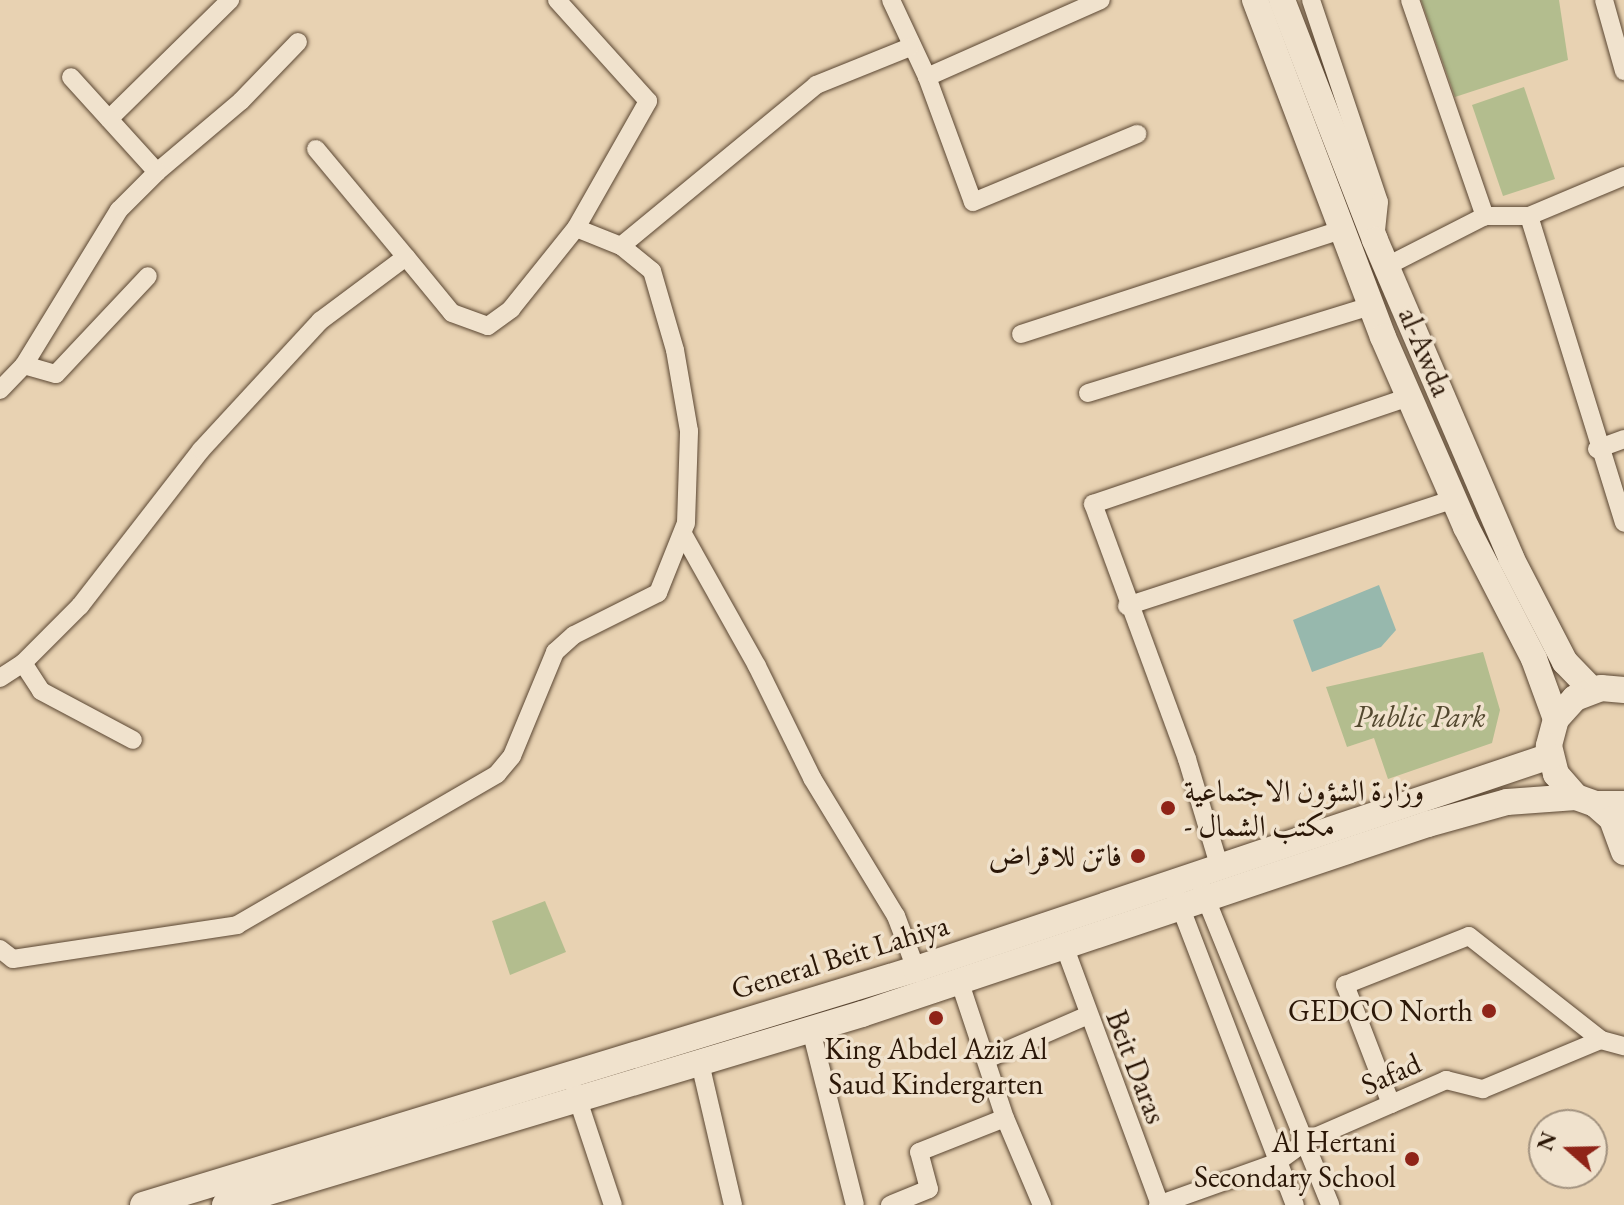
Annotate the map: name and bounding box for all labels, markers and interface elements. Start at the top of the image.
street label: al-Awda [1390,302,1460,402]
park label: Public Park [1354,699,1486,735]
place label: وزارة الشؤون الاجتماعية - مكتب الشمال [1184,773,1424,844]
marker: وزارة الشؤون الاجتماعية - مكتب الشمال [1159,799,1177,817]
place label: فاتن للاقراض [988,838,1122,874]
marker: فاتن للاقراض [1129,847,1147,865]
street label: General Beit Lahiya [727,907,953,1007]
place label: GEDCO North [1288,993,1473,1029]
marker: GEDCO North [1480,1002,1498,1020]
street label: Beit Daras [1098,1005,1174,1129]
marker: King Abdel Aziz Al Saud Kindergarten [927,1009,945,1027]
place label: King Abdel Aziz Al Saud Kindergarten [824,1031,1048,1102]
street label: Safad [1355,1045,1427,1103]
north arrow [1528,1109,1608,1189]
place label: Al Hertani Secondary School [1194,1124,1396,1194]
text: N [1530,1128,1564,1155]
marker: Al Hertani Secondary School [1403,1150,1421,1168]

